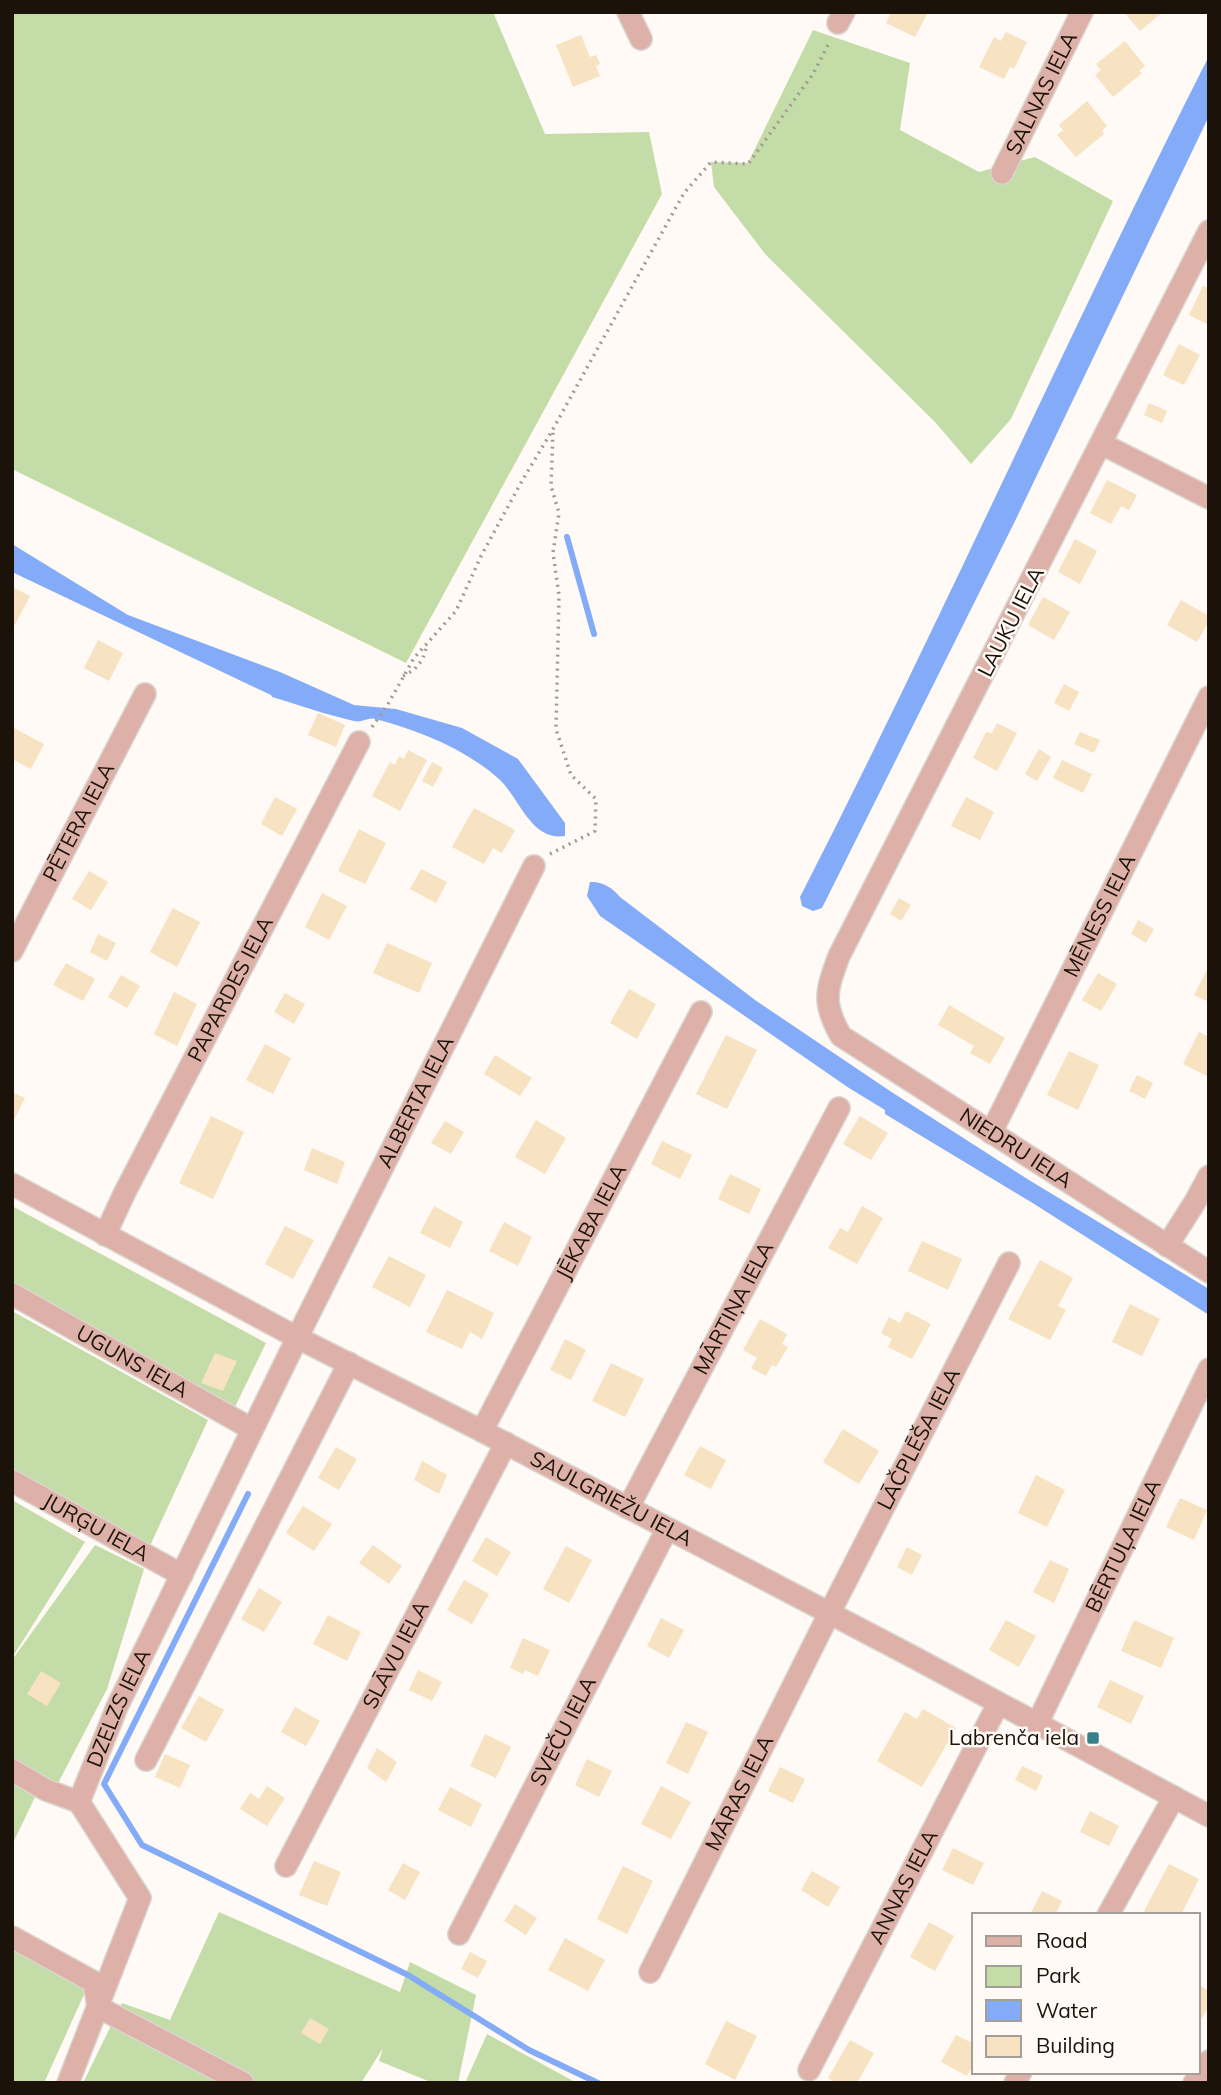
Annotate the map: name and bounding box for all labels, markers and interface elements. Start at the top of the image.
street label: SALNAS IELA [999,27,1082,159]
street label: LAUKU IELA [971,562,1049,681]
street label: PĒTERA IELA [36,757,120,886]
street label: MĒNESS IELA [1057,849,1141,981]
street label: PAPARDES IELA [181,911,278,1066]
street label: ALBERTA IELA [371,1031,459,1172]
street label: NIEDRU IELA [955,1102,1078,1193]
street label: JĒKABA IELA [550,1159,632,1284]
street label: MĀRTIŅA IELA [687,1236,779,1379]
street label: UGUNS IELA [72,1319,194,1403]
street label: LĀČPLĒŠA IELA [871,1363,965,1514]
street label: SAULGRIEŽU IELA [526,1445,698,1551]
street label: BĒRTUĻA IELA [1079,1474,1166,1616]
street label: JURĢU IELA [39,1487,155,1567]
street label: SLĀVU IELA [356,1595,434,1713]
street label: DZELZS IELA [80,1644,156,1771]
street label: SVEČU IELA [523,1671,601,1790]
place label: Labrenča iela [949,1724,1079,1750]
street label: MĀRAS IELA [699,1730,779,1855]
marker: Labrenča iela [1085,1730,1101,1746]
street label: ANNAS IELA [862,1825,943,1948]
legend [972,1913,1200,2074]
text: Road [1036,1927,1087,1953]
text: Park [1036,1962,1080,1988]
text: Water [1036,1997,1097,2023]
text: Building [1036,2032,1115,2058]

